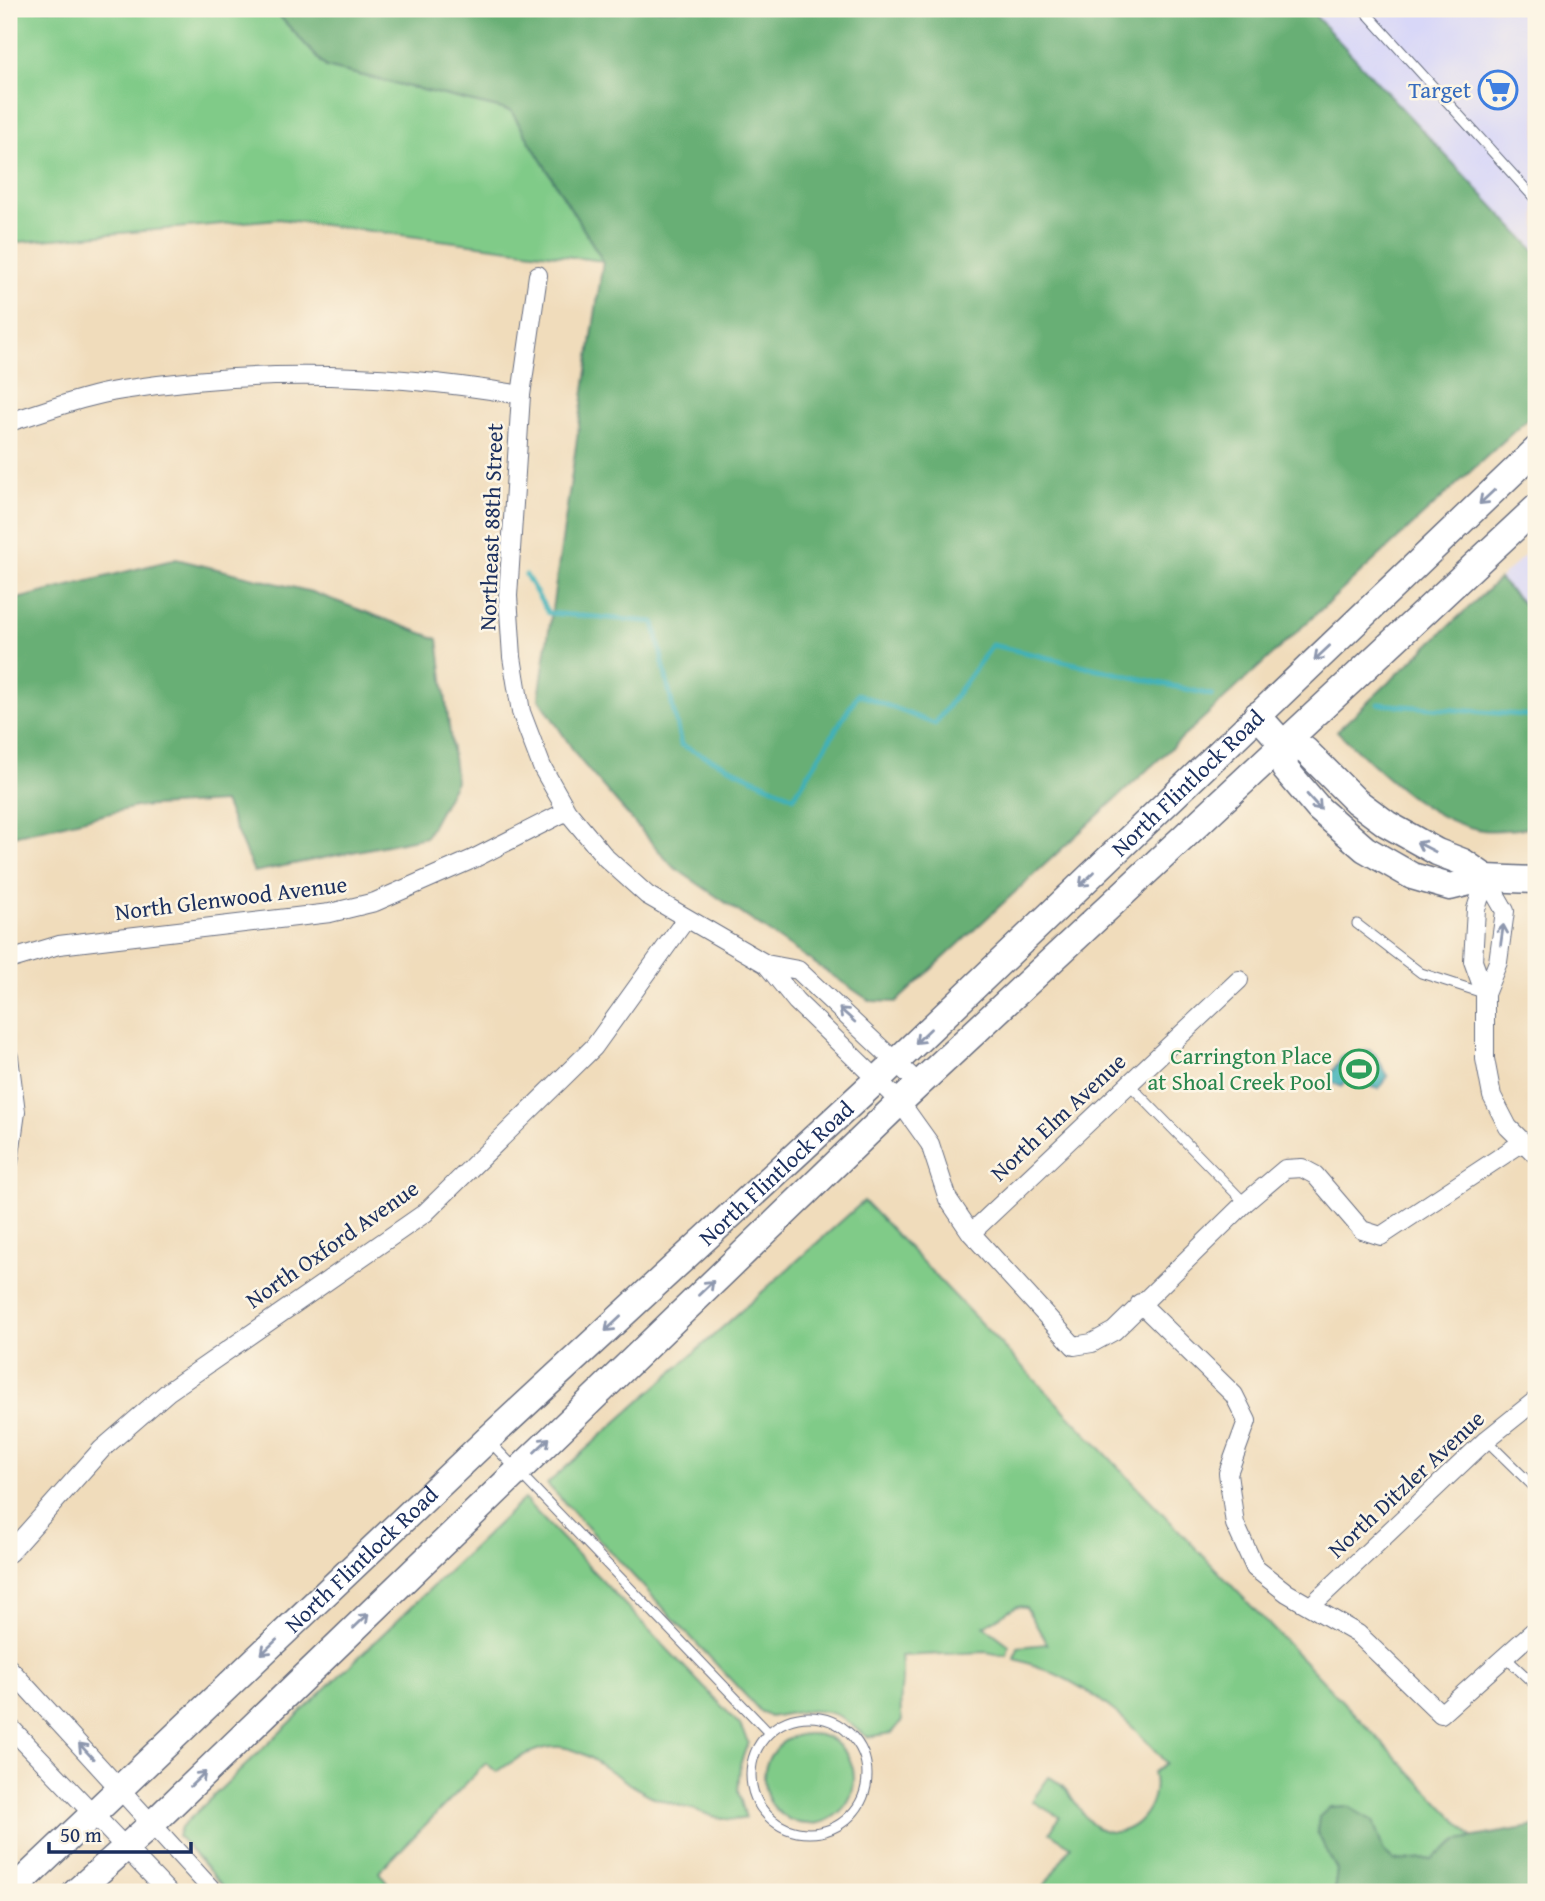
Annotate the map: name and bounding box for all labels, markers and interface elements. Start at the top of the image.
supermarket icon: Target [1477,69,1519,111]
place label: Target [1408,73,1471,106]
street label: Northeast 88th Street [470,423,511,631]
one-way arrow [1479,488,1496,505]
one-way arrow [1314,645,1331,662]
street label: North Flintlock Road [1103,701,1272,864]
one-way arrow [1306,793,1322,811]
one-way arrow [1417,839,1437,853]
street label: North Glenwood Avenue [113,867,349,928]
one-way arrow [1079,870,1096,887]
one-way arrow [1495,924,1508,947]
one-way arrow [838,1007,856,1023]
one-way arrow [915,1028,932,1045]
place label: Carrington Place at Shoal Creek Pool [1147,1039,1332,1098]
street label: North Elm Avenue [982,1045,1133,1188]
sports icon: Carrington Place at Shoal Creek Pool [1338,1048,1380,1090]
street label: North Flintlock Road [691,1092,861,1253]
street label: North Oxford Avenue [239,1171,425,1316]
one-way arrow [697,1279,714,1296]
one-way arrow [605,1315,622,1332]
street label: North Ditzler Avenue [1320,1402,1491,1565]
one-way arrow [533,1437,550,1454]
street label: North Flintlock Road [277,1477,446,1640]
one-way arrow [352,1612,369,1629]
one-way arrow [260,1639,278,1655]
one-way arrow [78,1742,94,1760]
one-way arrow [189,1771,206,1788]
scale bar [49,1810,191,1854]
text: 50 m [60,1819,102,1850]

